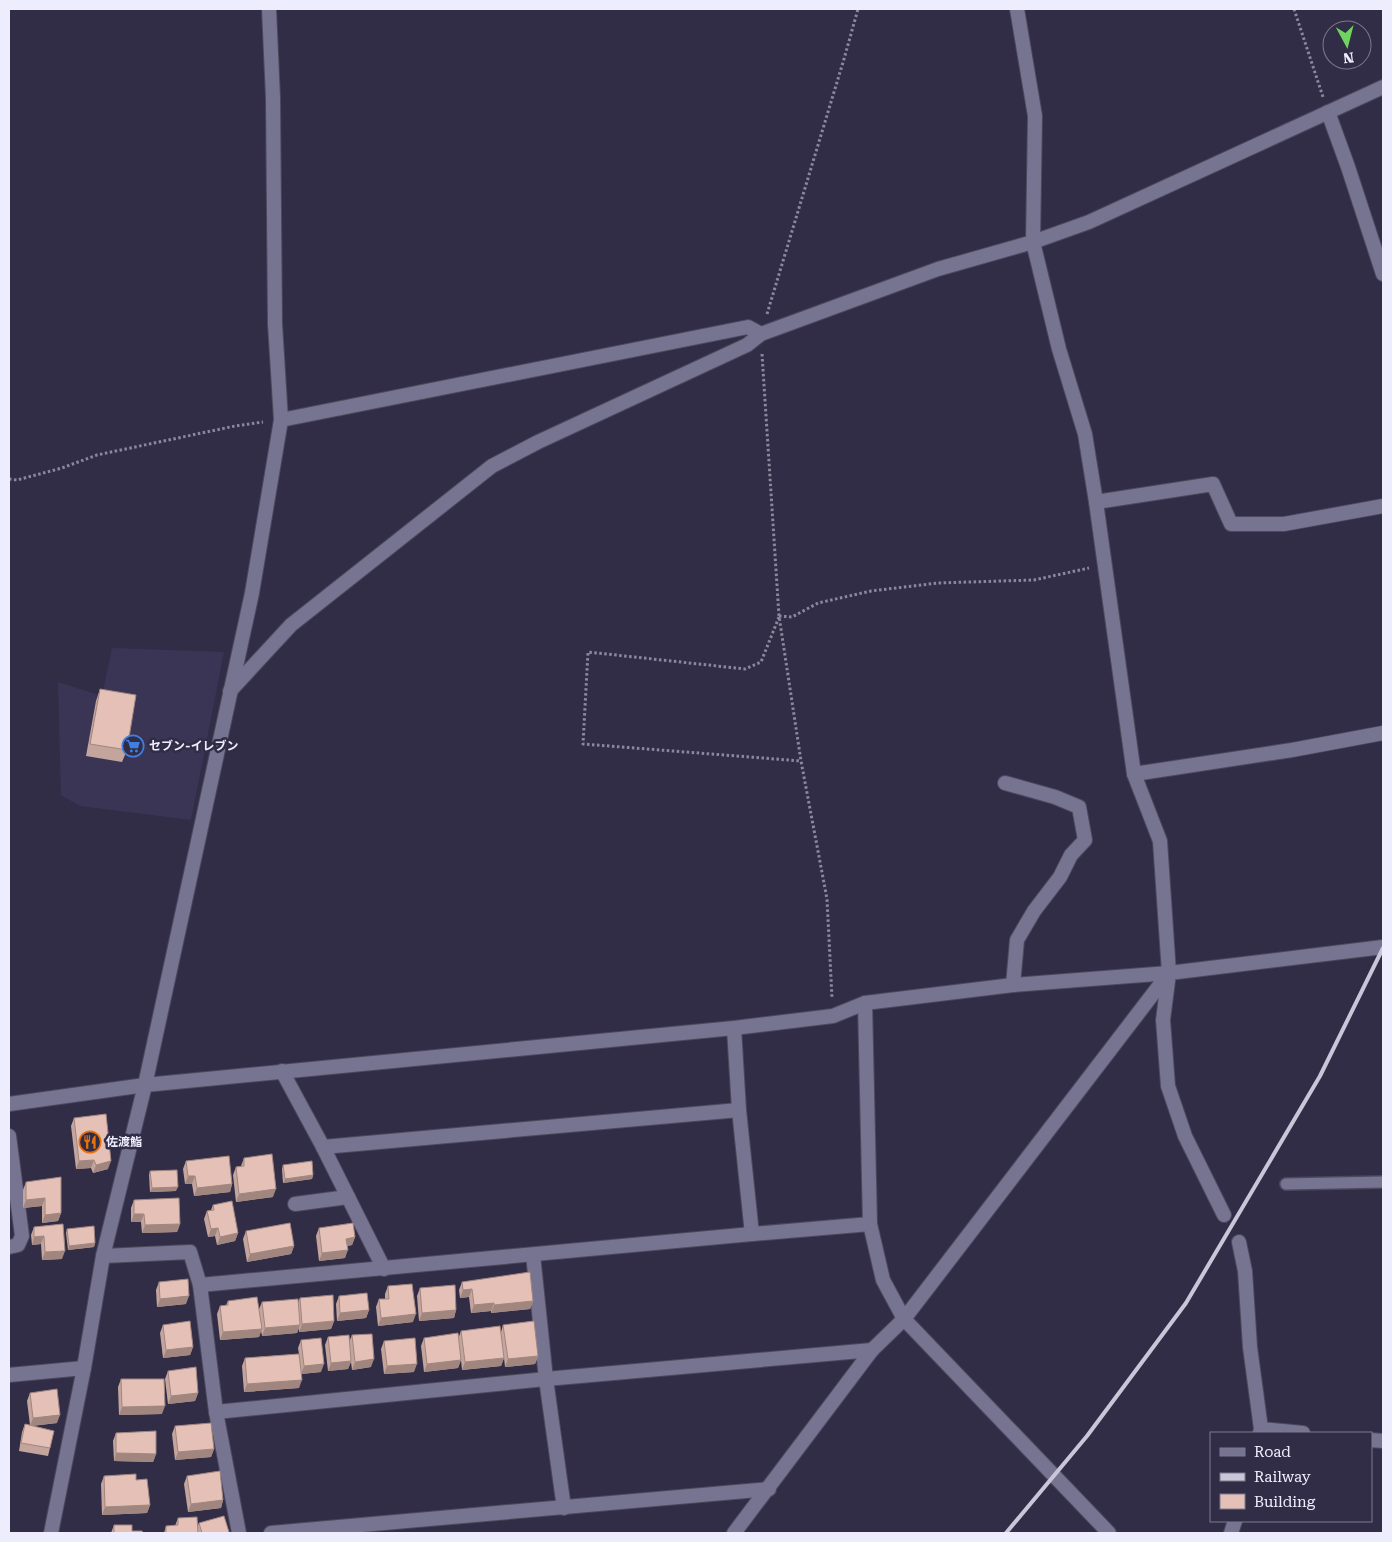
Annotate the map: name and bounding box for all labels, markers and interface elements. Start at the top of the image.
north arrow [1322,20,1372,70]
text: N [1342,49,1355,67]
supermarket icon: セブン-イレブン [121,734,145,758]
place label: セブン-イレブン [149,739,239,753]
restaurant icon: 佐渡鮨 [78,1130,102,1154]
place label: 佐渡鮨 [106,1135,142,1149]
legend [1210,1432,1372,1522]
text: Road [1254,1443,1291,1461]
text: Railway [1254,1468,1311,1486]
text: Building [1254,1493,1316,1511]

